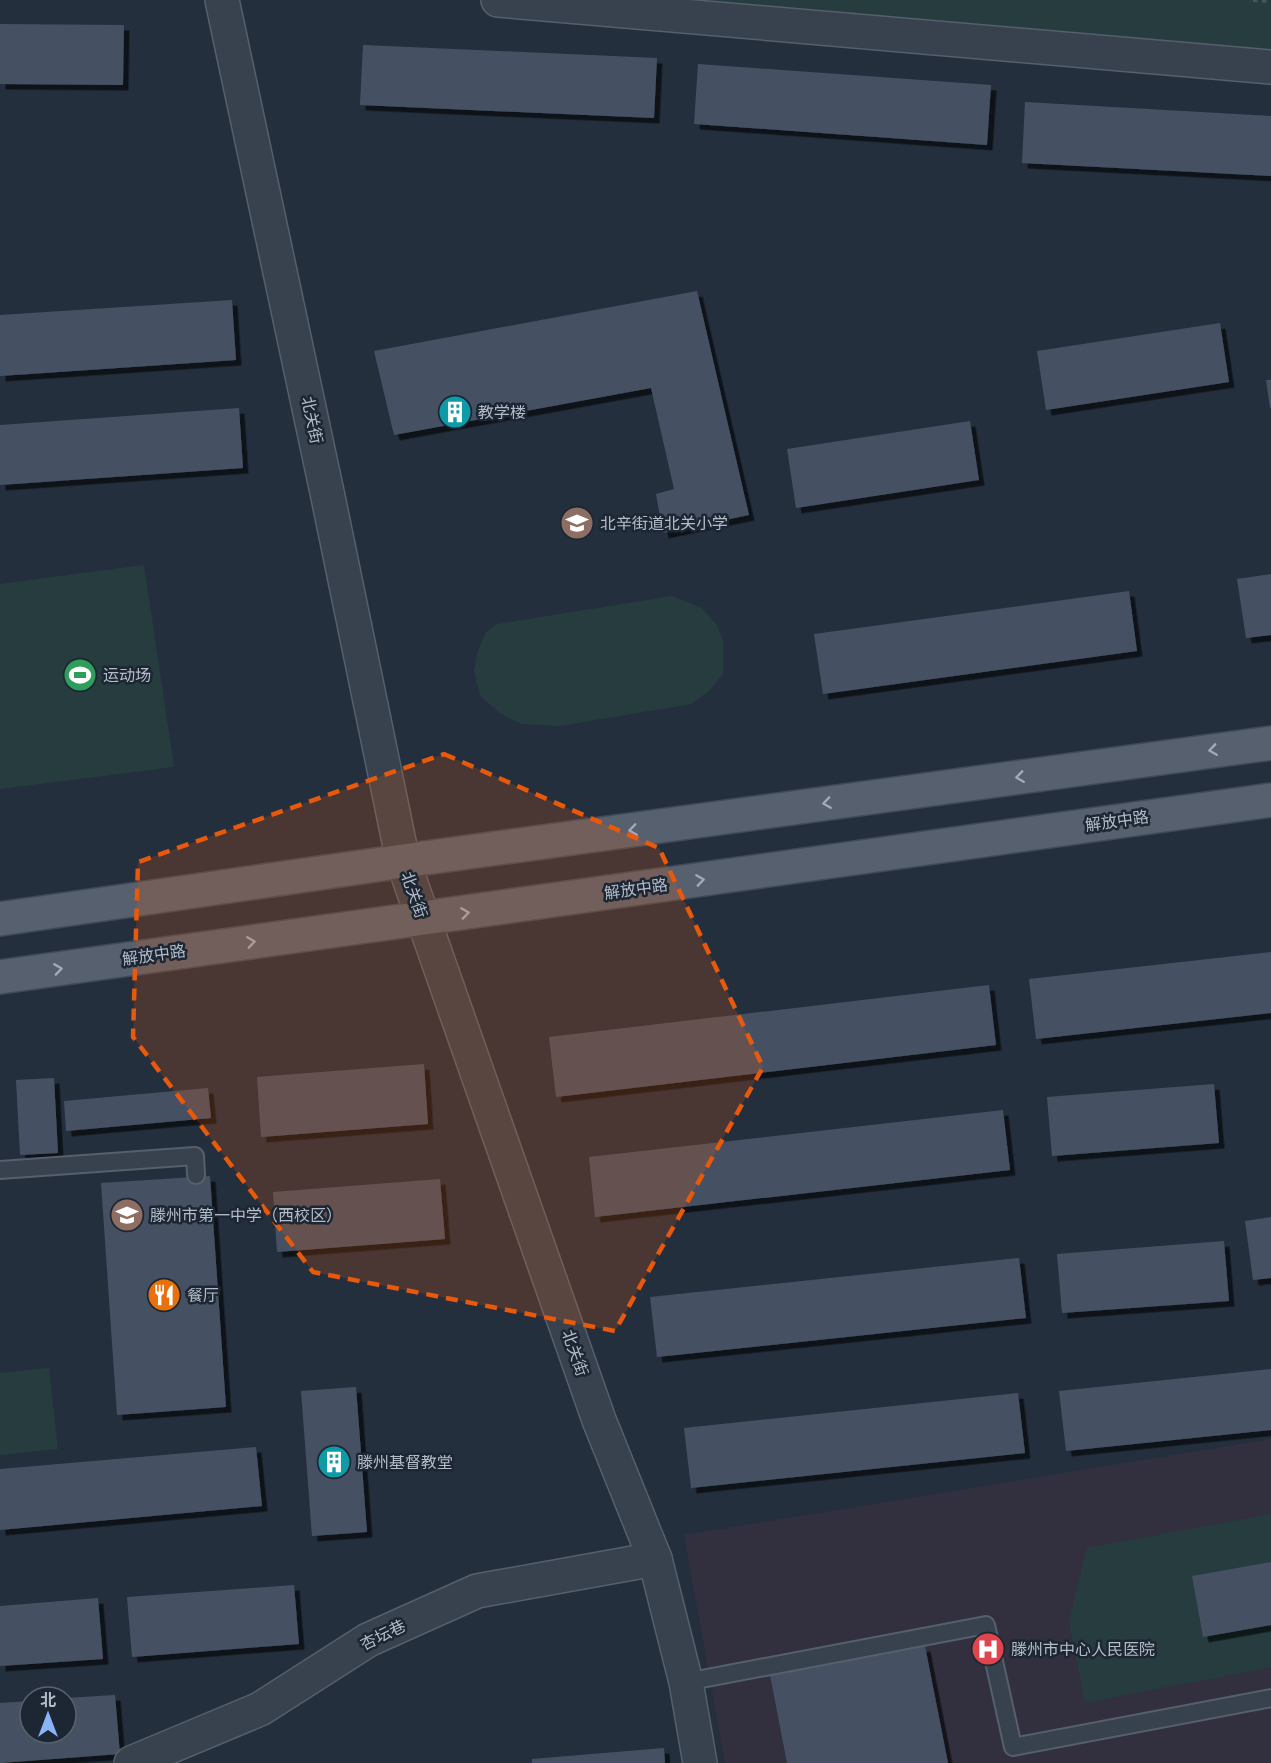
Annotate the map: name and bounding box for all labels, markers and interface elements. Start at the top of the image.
building icon: 教学楼 [437,394,473,430]
street label: 北关街 [298,395,326,445]
place label: 教学楼 [478,403,526,422]
school or university icon: 北辛街道北关小学 [559,505,595,541]
place label: 北辛街道北关小学 [600,514,728,533]
sports icon: 运动场 [62,657,98,693]
place label: 运动场 [103,666,151,685]
one-way arrow [1208,744,1218,756]
one-way arrow [1015,770,1024,782]
one-way arrow [822,797,831,809]
street label: 解放中路 [1084,807,1150,835]
one-way arrow [629,823,638,835]
street label: 北关街 [397,869,431,921]
one-way arrow [695,874,704,886]
street label: 解放中路 [603,875,669,903]
one-way arrow [461,907,470,919]
one-way arrow [247,937,256,949]
street label: 解放中路 [121,941,187,969]
one-way arrow [53,963,63,975]
school or university icon: 滕州市第一中学（西校区） [109,1197,145,1233]
place label: 滕州市第一中学（西校区） [150,1206,342,1225]
restaurant icon: 餐厅 [146,1277,182,1313]
place label: 餐厅 [187,1286,219,1305]
street label: 北关街 [558,1327,592,1379]
building icon: 滕州基督教堂 [316,1444,352,1480]
place label: 滕州基督教堂 [357,1453,453,1472]
street label: 杏坛巷 [357,1616,409,1654]
hospital icon: 滕州市中心人民医院 [970,1631,1006,1667]
place label: 滕州市中心人民医院 [1011,1640,1155,1659]
north arrow [18,1685,78,1745]
text: 北 [40,1691,56,1710]

